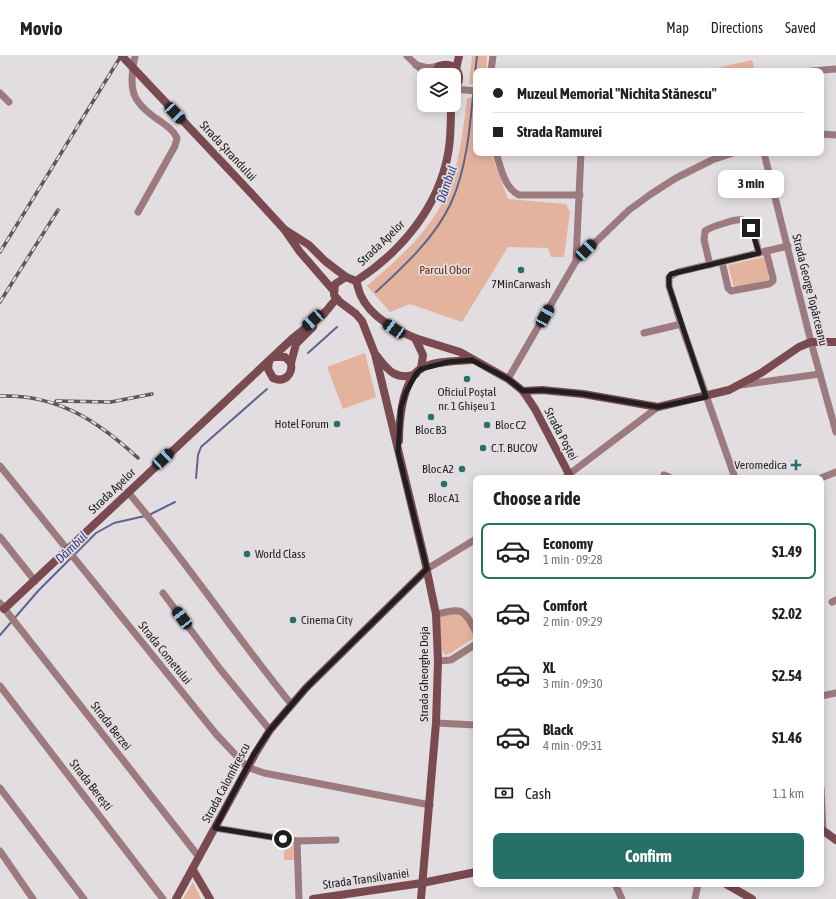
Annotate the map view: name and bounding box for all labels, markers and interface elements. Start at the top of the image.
text: Movio [20,17,63,39]
text: Map [666,20,689,36]
text: Directions [711,20,763,36]
text: Saved [785,20,816,36]
map controls [417,68,461,112]
button: layers [417,68,461,112]
text: Muzeul Memorial "Nichita Stănescu" [517,85,717,102]
car [162,100,188,126]
street label: Strada Ștrandului [197,118,259,184]
text: Strada Ramurei [517,123,602,140]
water label: Dâmbul [433,163,460,205]
callout: 3 min [718,170,784,198]
text: 3 min [738,176,764,191]
street label: Strada Apelor [355,217,408,269]
route end [742,219,760,237]
street label: Strada George Topârceanu [789,233,831,348]
car [573,237,599,263]
park label: Parcul Obor [419,263,471,277]
marker: 7MinCarwash [516,265,526,275]
place label: 7MinCarwash [491,277,551,291]
car [534,303,556,329]
car [300,308,326,332]
car [381,317,407,341]
marker: Oficiul Poștal nr. 1 Ghișeu 1 [462,374,472,384]
place label: Oficiul Poștal nr. 1 Ghișeu 1 [438,385,497,413]
street label: Strada Poștei [541,405,581,463]
marker: Bloc B3 [426,412,436,422]
place label: Hotel Forum [275,417,329,431]
place label: Bloc C2 [495,418,527,432]
marker: Hotel Forum [332,419,342,429]
marker: Bloc C2 [482,420,492,430]
place label: Bloc B3 [415,423,447,437]
place label: C.T. BUCOV [491,441,538,455]
marker: C.T. BUCOV [478,443,488,453]
car [150,446,176,472]
place label: Veromedica [734,458,787,472]
marker: Veromedica [790,459,802,471]
place label: Bloc A2 [422,462,454,476]
marker: Bloc A2 [457,464,467,474]
street label: Strada Apelor [86,465,139,517]
marker: Bloc A1 [439,479,449,489]
text: Choose a ride [493,488,581,509]
place label: Bloc A1 [428,491,460,505]
water label: Dâmbul [52,529,90,566]
icon: car [495,533,531,569]
text: Economy [543,535,593,552]
text: $1.49 [772,543,802,560]
place label: World Class [255,547,306,561]
marker: World Class [242,549,252,559]
text: 1 min · 09:28 [543,552,603,567]
icon: car [495,595,531,631]
text: Comfort [543,597,587,614]
car [170,605,194,631]
text: $2.02 [772,605,802,622]
place label: Cinema City [301,613,353,627]
text: 2 min · 09:29 [543,614,603,629]
marker: Cinema City [288,615,298,625]
street label: Strada Cometului [136,619,194,687]
street label: Strada Gheorghe Doja [417,626,431,722]
icon: car [495,657,531,693]
text: XL [543,659,556,676]
text: $2.54 [772,667,802,684]
text: 3 min · 09:30 [543,676,603,691]
street label: Strada Berzei [88,699,134,753]
icon: car [495,719,531,755]
text: Black [543,721,573,738]
text: $1.46 [772,729,802,746]
text: 4 min · 09:31 [543,738,603,753]
street label: Strada Calomfirescu [199,741,253,825]
street label: Strada Berești [67,757,115,813]
icon: cash [493,782,515,804]
text: Cash [525,785,551,802]
text: 1.1 km [773,786,804,801]
route start [274,830,292,848]
button: Confirm [493,833,804,879]
street label: Strada Transilvaniei [322,866,410,892]

